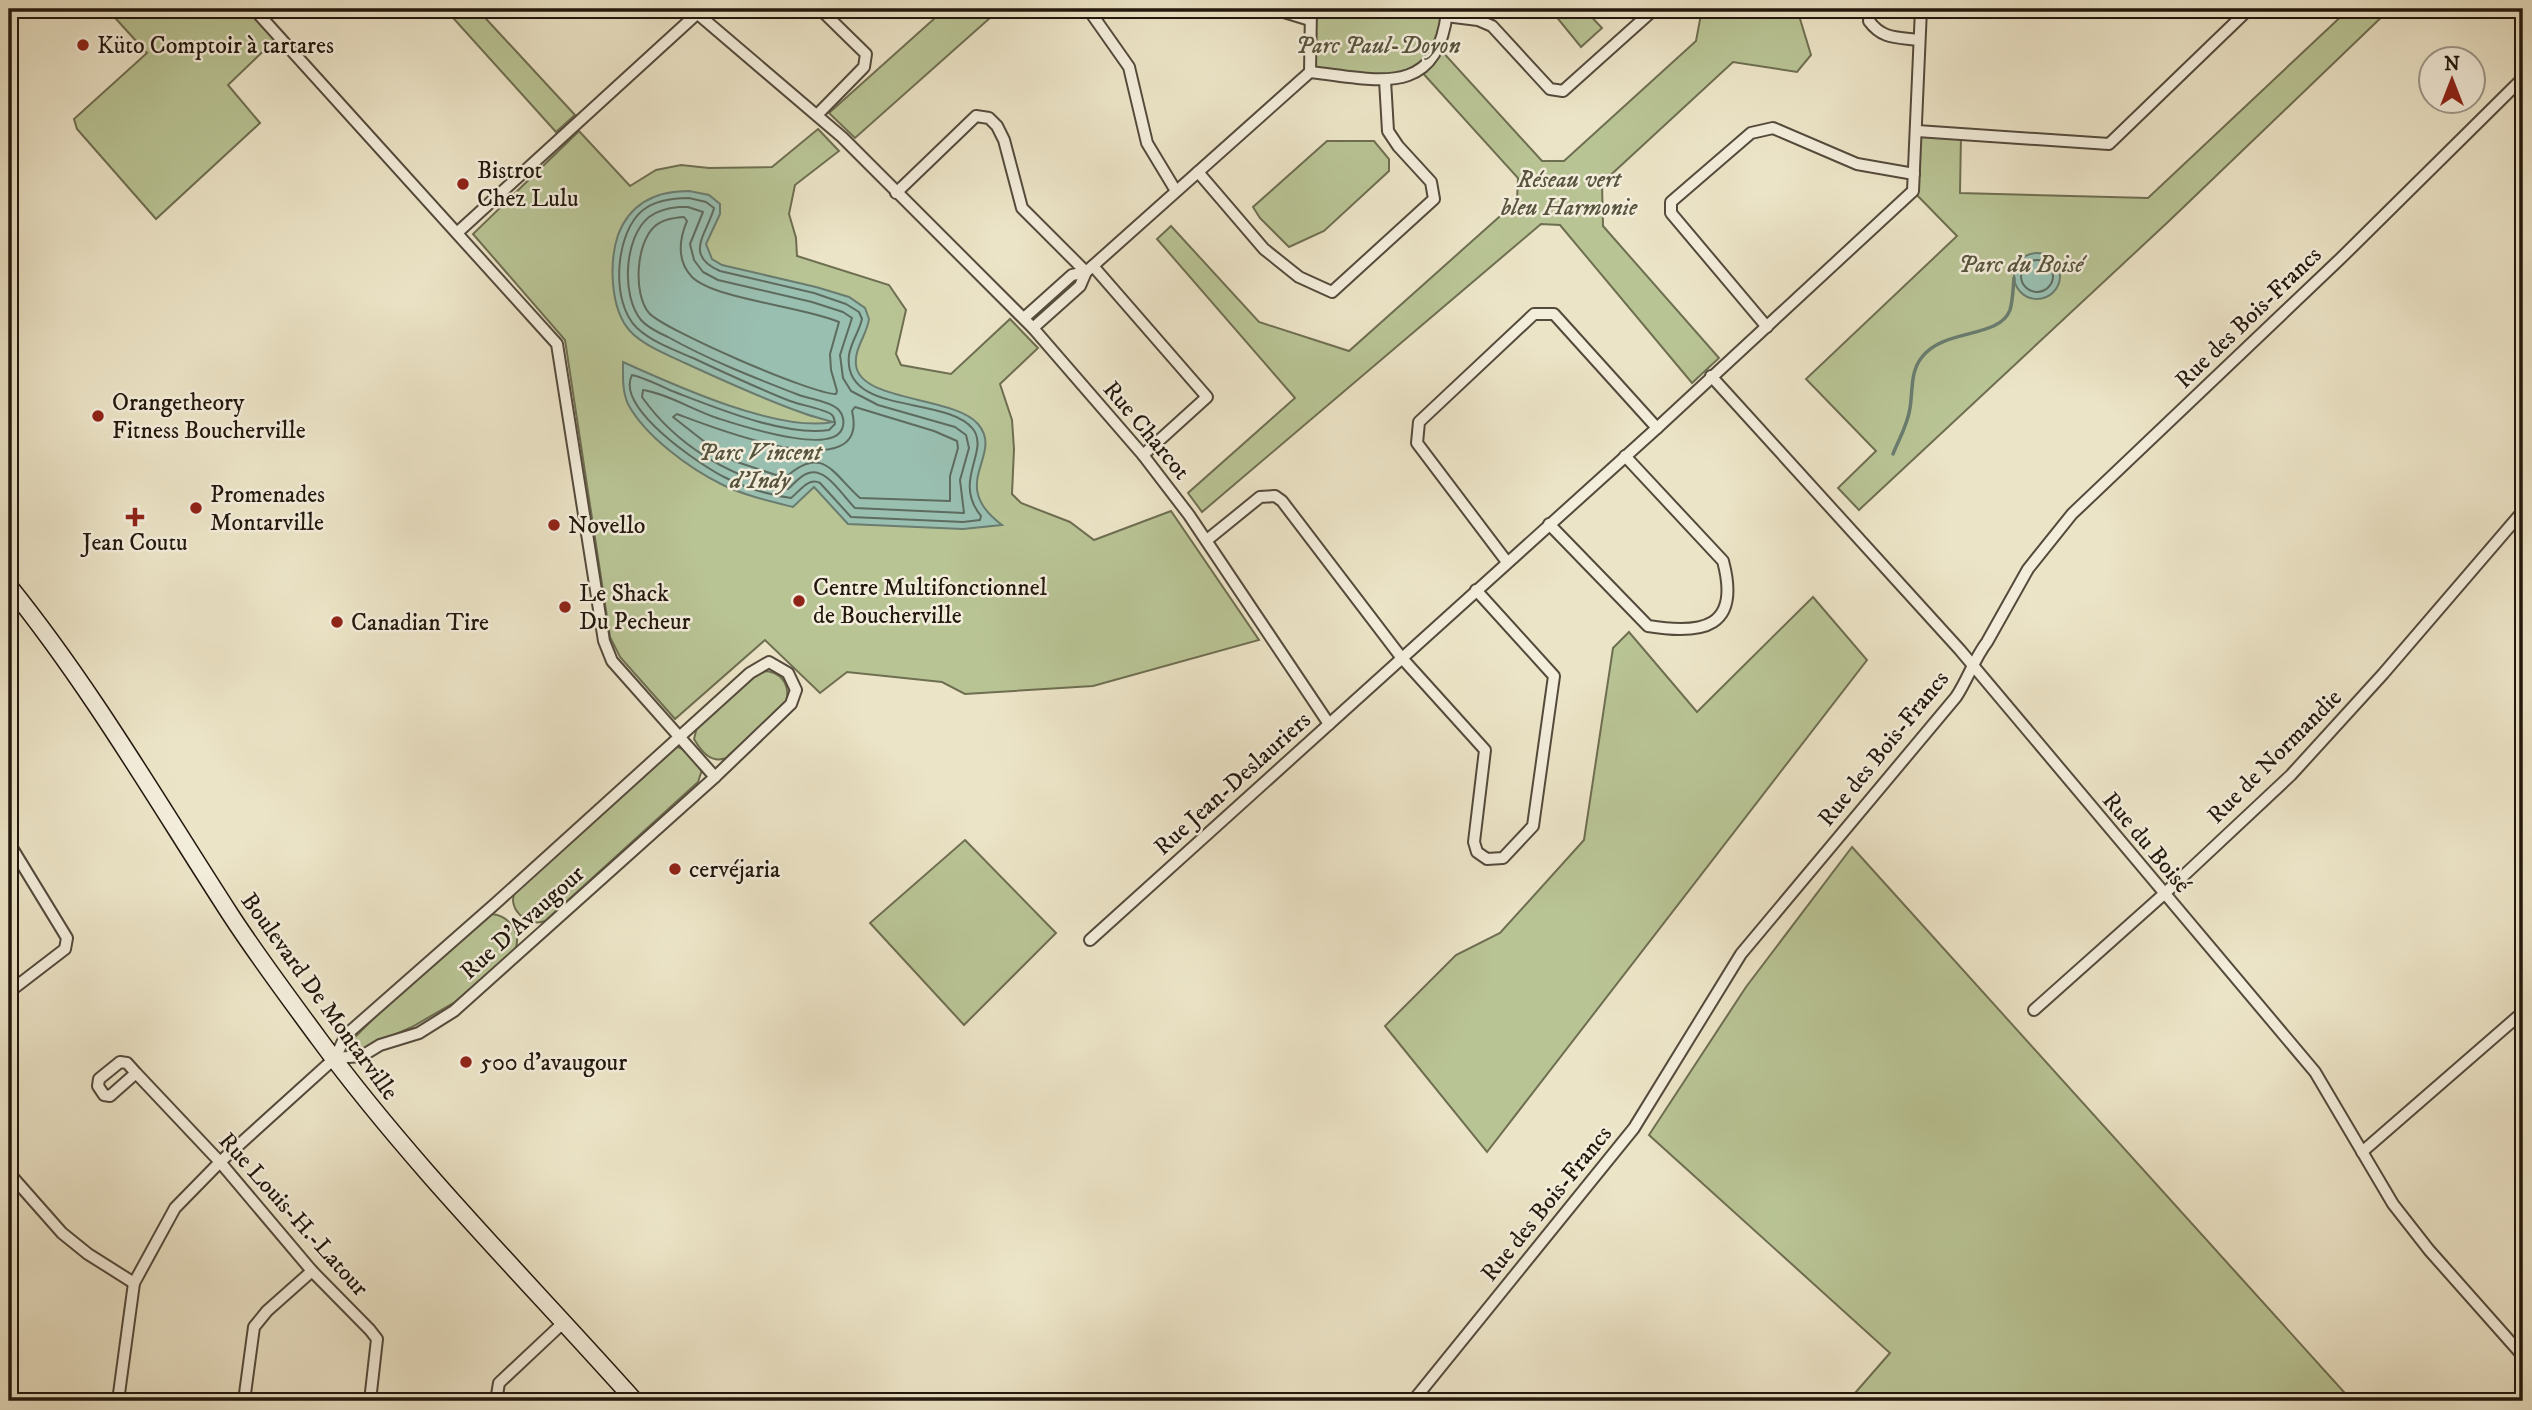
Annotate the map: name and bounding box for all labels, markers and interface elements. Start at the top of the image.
place label: Küto Comptoir à tartares [97,31,334,61]
park label: Parc Paul-Doyon [1295,31,1461,61]
marker: Küto Comptoir à tartares [75,37,91,53]
north arrow [2416,46,2486,116]
text: N [2444,53,2460,76]
place label: Bistrot Chez Lulu [477,156,579,214]
park label: Réseau vert bleu Harmonie [1501,165,1638,223]
marker: Bistrot Chez Lulu [455,176,471,192]
street label: Rue des Bois-Francs [2169,240,2328,395]
park label: Parc du Boisé [1959,250,2087,280]
street label: Rue Charcot [1096,375,1196,486]
place label: Orangetheory Fitness Boucherville [112,388,306,446]
marker: Orangetheory Fitness Boucherville [90,408,106,424]
park label: Parc Vincent d'Indy [699,438,823,496]
place label: Promenades Montarville [210,480,325,538]
marker: Promenades Montarville [188,500,204,516]
marker: Jean Coutu [127,509,143,525]
place label: Novello [568,511,645,541]
marker: Novello [546,517,562,533]
place label: Jean Coutu [80,528,188,558]
place label: Centre Multifonctionnel de Boucherville [813,573,1048,631]
place label: Le Shack Du Pecheur [579,579,691,637]
marker: Centre Multifonctionnel de Boucherville [791,593,807,609]
marker: Le Shack Du Pecheur [557,599,573,615]
place label: Canadian Tire [351,608,489,638]
marker: Canadian Tire [329,614,345,630]
street label: Rue des Bois-Francs [1812,665,1956,833]
street label: Rue de Normandie [2201,683,2348,830]
street label: Rue Jean-Deslauriers [1148,705,1317,862]
street label: Rue du Boisé [2095,786,2197,899]
place label: cervéjaria [689,855,781,885]
street label: Rue D'Avaugour [454,859,591,986]
marker: cervéjaria [667,861,683,877]
street label: Boulevard De Montarville [234,887,405,1106]
place label: 500 d'avaugour [480,1048,627,1078]
marker: 500 d'avaugour [458,1054,474,1070]
street label: Rue des Bois-Francs [1475,1120,1619,1288]
street label: Rue Louis-H.-Latour [212,1127,375,1303]

